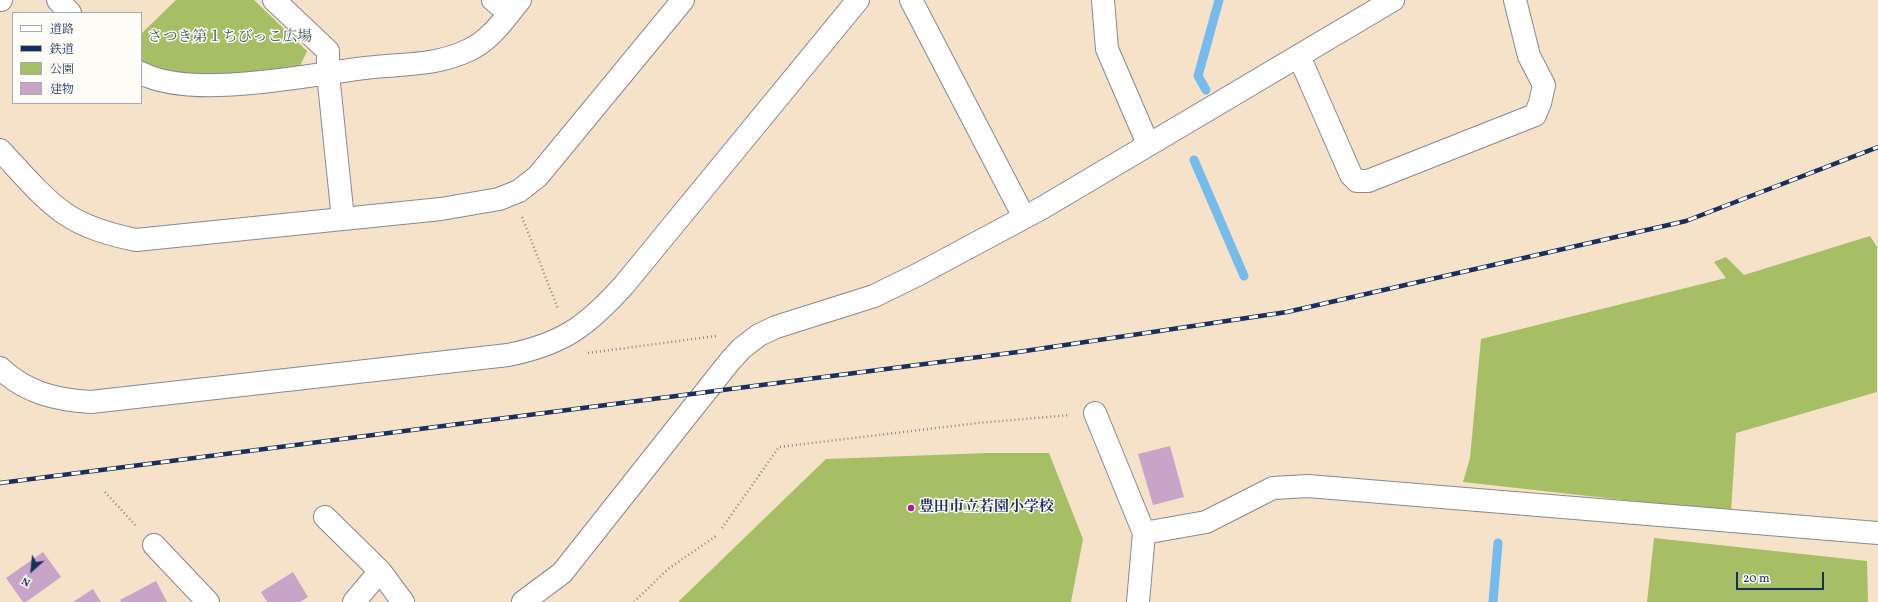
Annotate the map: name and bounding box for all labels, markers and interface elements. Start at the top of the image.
legend [12,12,142,104]
text: 道路 [50,22,74,38]
park label: さつき第１ちびっこ広場 [148,29,312,47]
text: 鉄道 [50,42,74,58]
text: 公園 [50,62,74,78]
text: 建物 [50,82,74,98]
place label: 豊田市立若園小学校 [919,499,1054,517]
marker: 豊田市立若園小学校 [906,503,916,513]
north arrow [12,550,52,590]
scale bar [1738,564,1826,590]
text: 20 m [1743,571,1770,587]
text: N [19,573,33,590]

